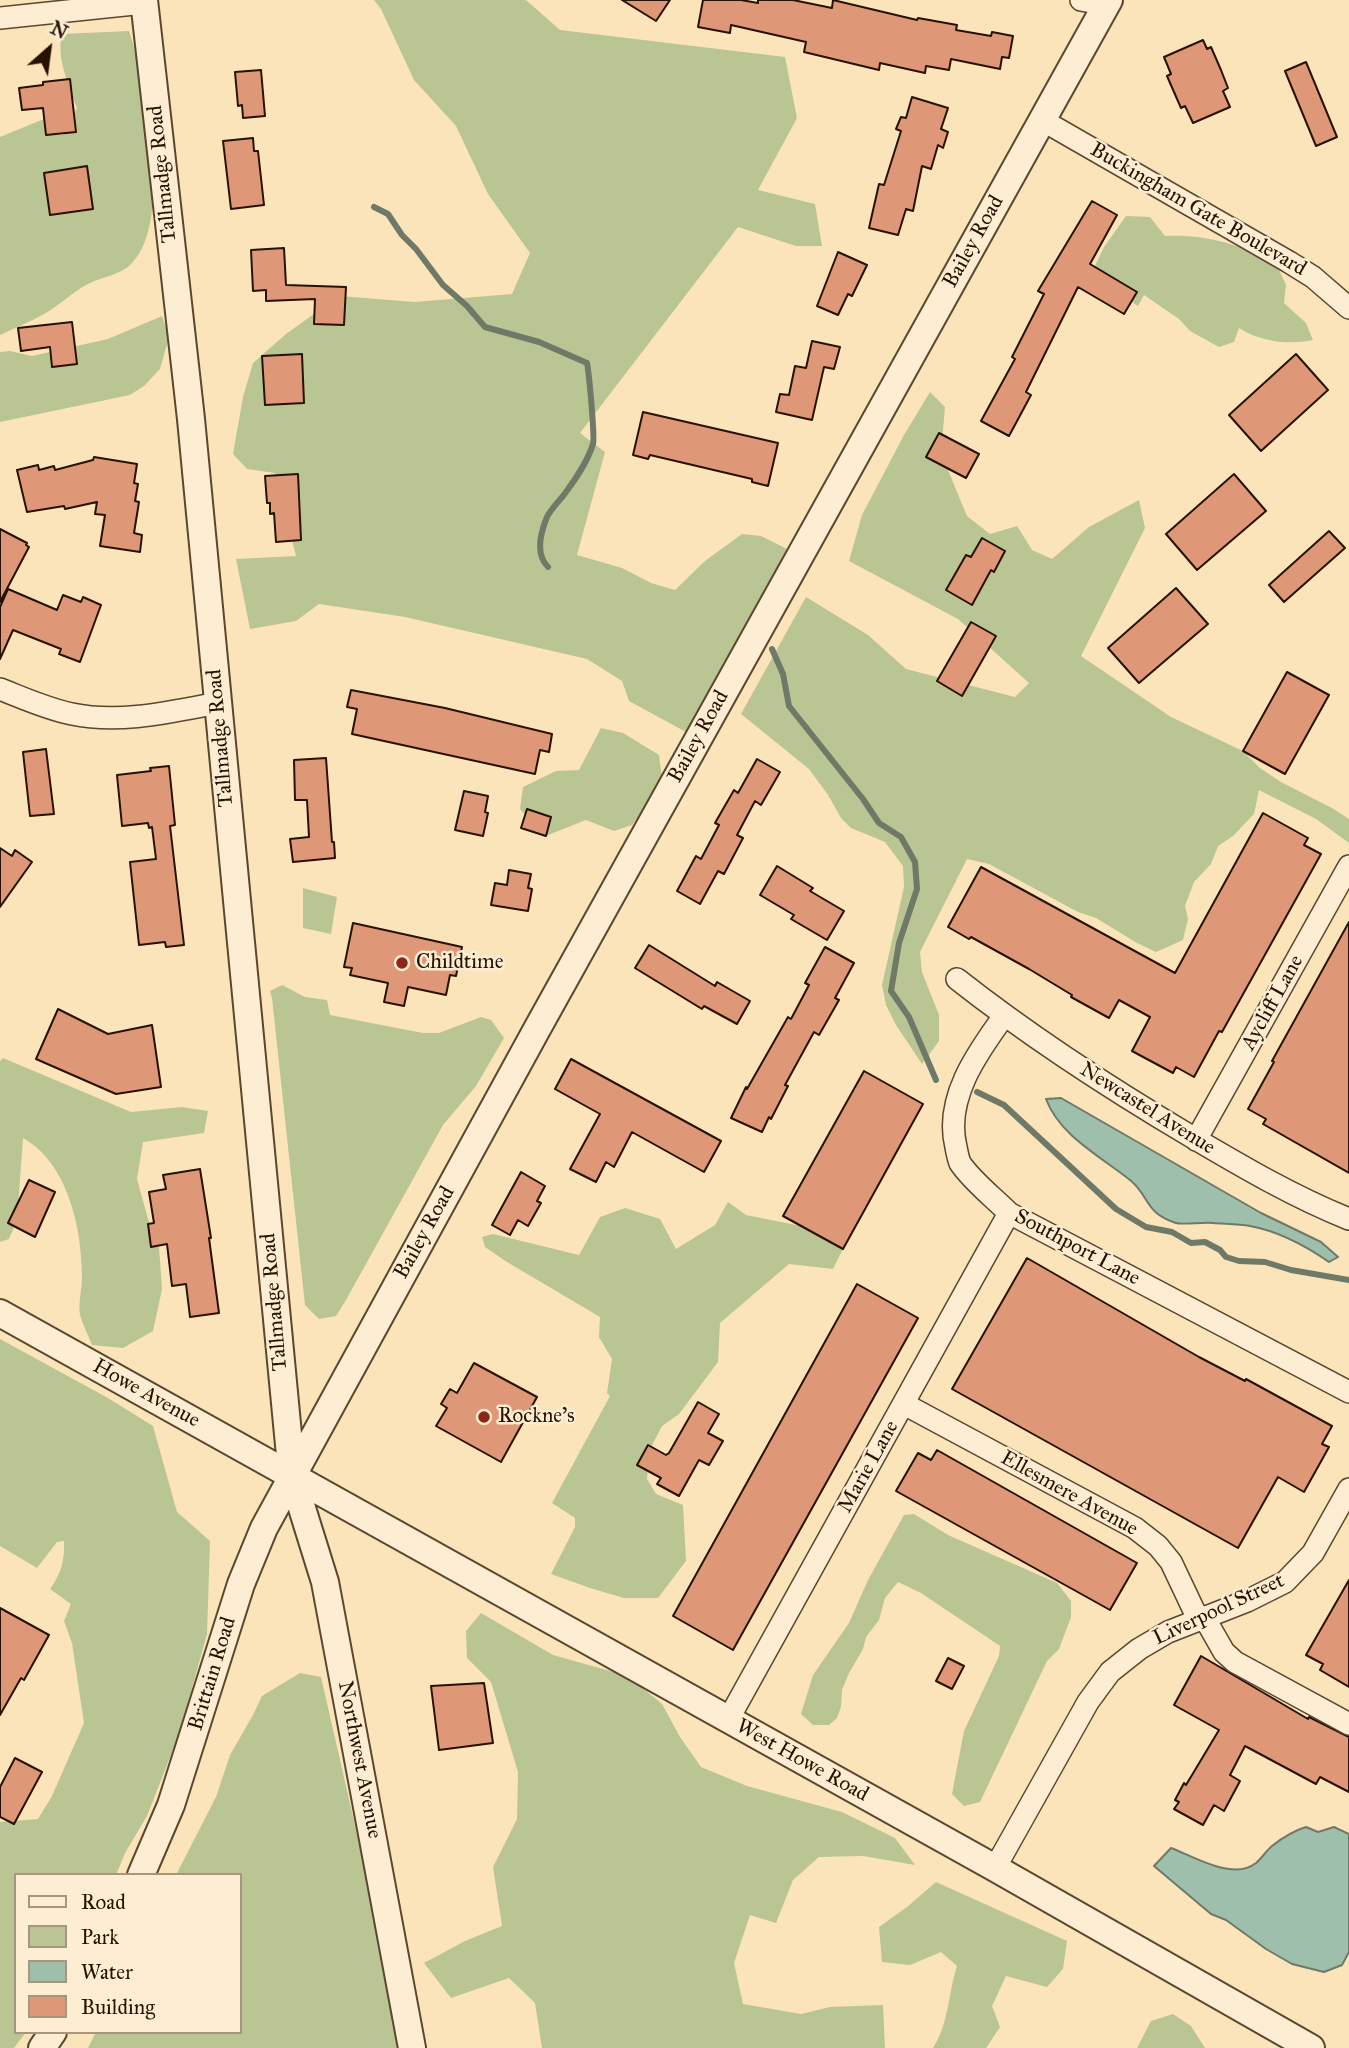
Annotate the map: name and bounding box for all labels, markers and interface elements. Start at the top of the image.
north arrow [14,14,84,84]
text: N [47,16,72,44]
street label: Tallmadge Road [143,104,183,244]
street label: Buckingham Gate Boulevard [1085,138,1311,282]
street label: Bailey Road [938,191,1010,293]
street label: Tallmadge Road [202,668,240,808]
street label: Bailey Road [663,686,735,788]
place label: Childtime [416,950,503,976]
street label: Aycliff Lane [1237,951,1309,1055]
marker: Childtime [394,955,410,971]
street label: Newcastel Avenue [1075,1057,1219,1161]
street label: Bailey Road [389,1182,461,1284]
street label: Southport Lane [1010,1204,1144,1292]
street label: Tallmadge Road [256,1232,294,1372]
street label: Howe Avenue [88,1354,204,1434]
place label: Rockne's [498,1404,575,1430]
marker: Rockne's [476,1409,492,1425]
street label: Marie Lane [833,1416,905,1518]
street label: Ellesmere Avenue [996,1446,1142,1542]
street label: Liverpool Street [1149,1569,1289,1651]
street label: Brittain Road [184,1614,242,1734]
street label: Northwest Avenue [331,1679,387,1841]
street label: West Howe Road [731,1714,873,1808]
legend [14,1873,242,2034]
text: Road [81,1889,126,1915]
text: Park [81,1924,119,1950]
text: Water [81,1959,133,1985]
text: Building [81,1994,155,2020]

